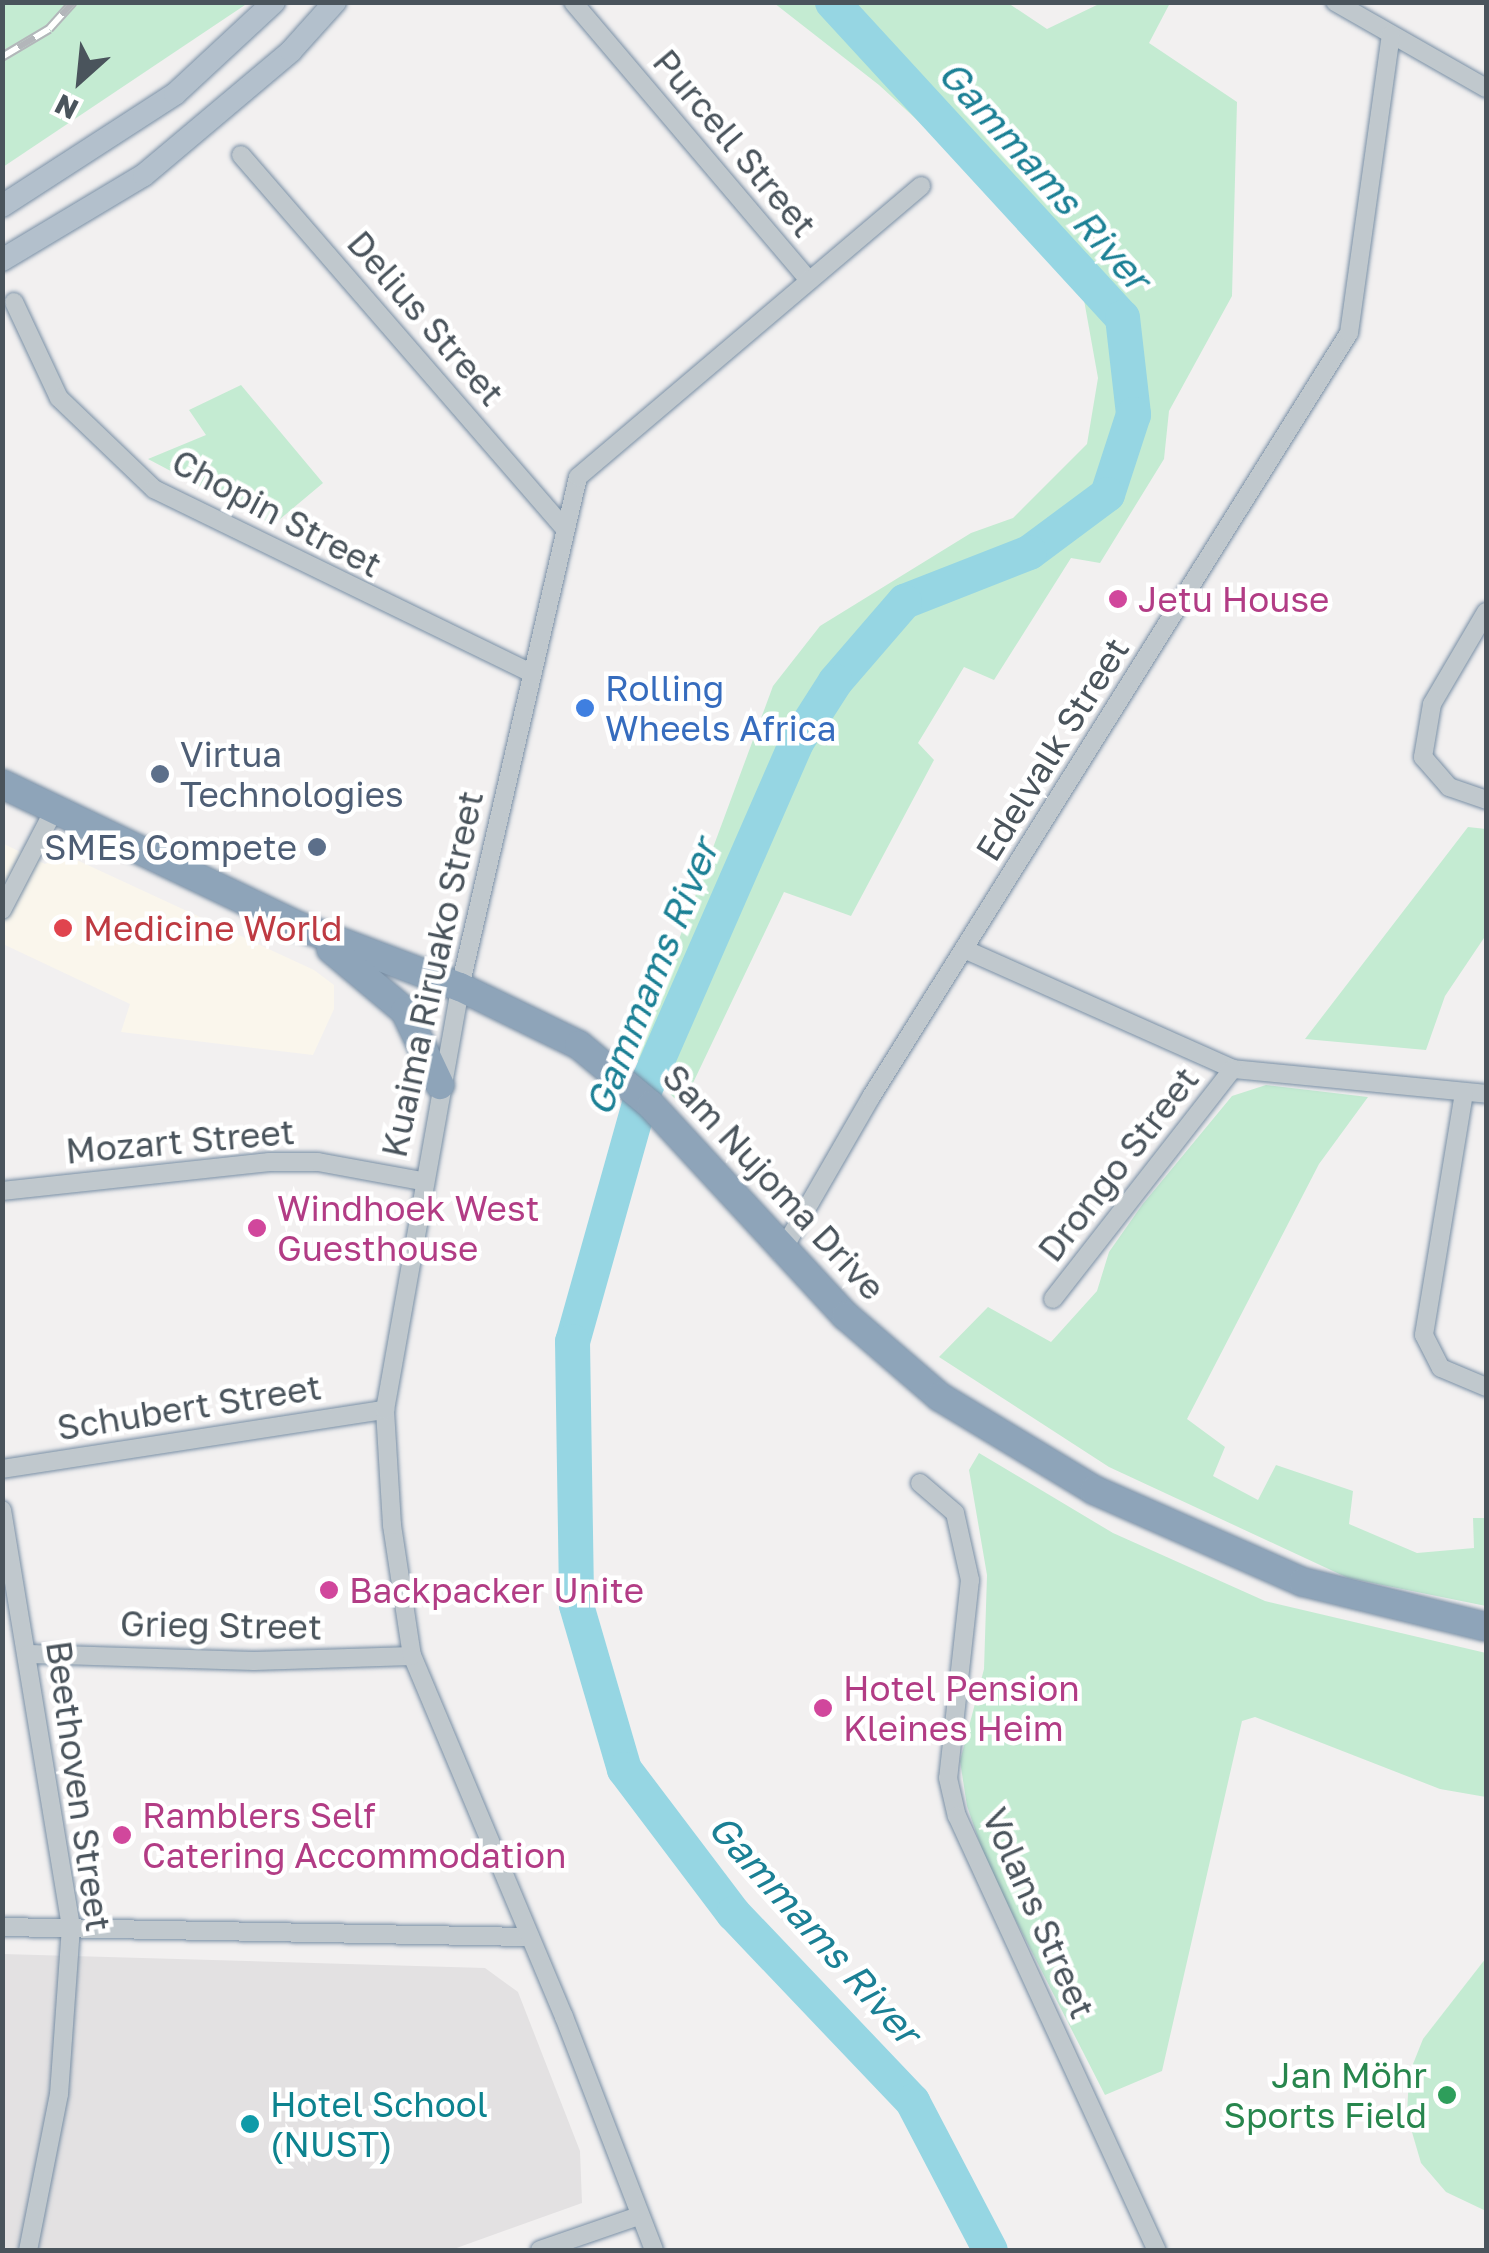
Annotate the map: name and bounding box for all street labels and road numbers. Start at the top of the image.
street label: Purcell Street [645,41,825,245]
street label: Delius Street [339,222,513,414]
street label: Chopin Street [165,440,389,586]
street label: Edelvalk Street [967,630,1137,868]
street label: Kuaima Riruako Street [373,787,491,1161]
street label: Sam Nujoma Drive [654,1056,894,1308]
street label: Drongo Street [1029,1058,1207,1270]
street label: Mozart Street [64,1110,296,1172]
street label: Schubert Street [54,1365,324,1449]
street label: Grieg Street [120,1602,322,1648]
street label: Beethoven Street [38,1638,120,1934]
street label: Volans Street [974,1801,1104,2025]

